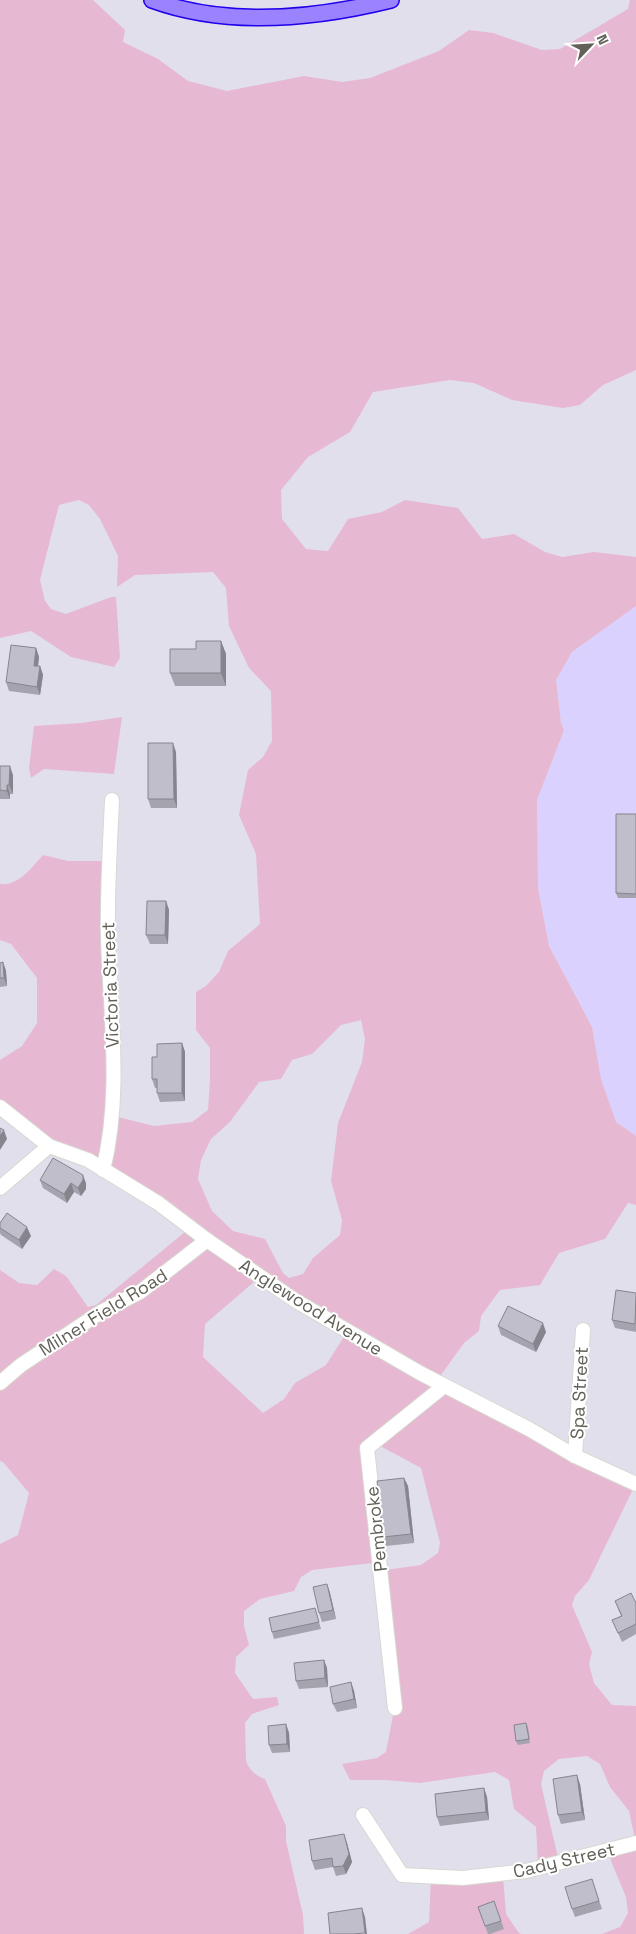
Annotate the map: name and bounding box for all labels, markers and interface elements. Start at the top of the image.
north arrow [566,20,616,70]
text: N [593,31,613,48]
street label: Victoria Street [96,922,124,1048]
street label: Anglewood Avenue [235,1254,387,1360]
street label: Milner Field Road [35,1263,171,1361]
street label: Spa Street [565,1346,593,1440]
street label: Pembroke [360,1485,392,1573]
street label: Cady Street [511,1837,617,1883]

